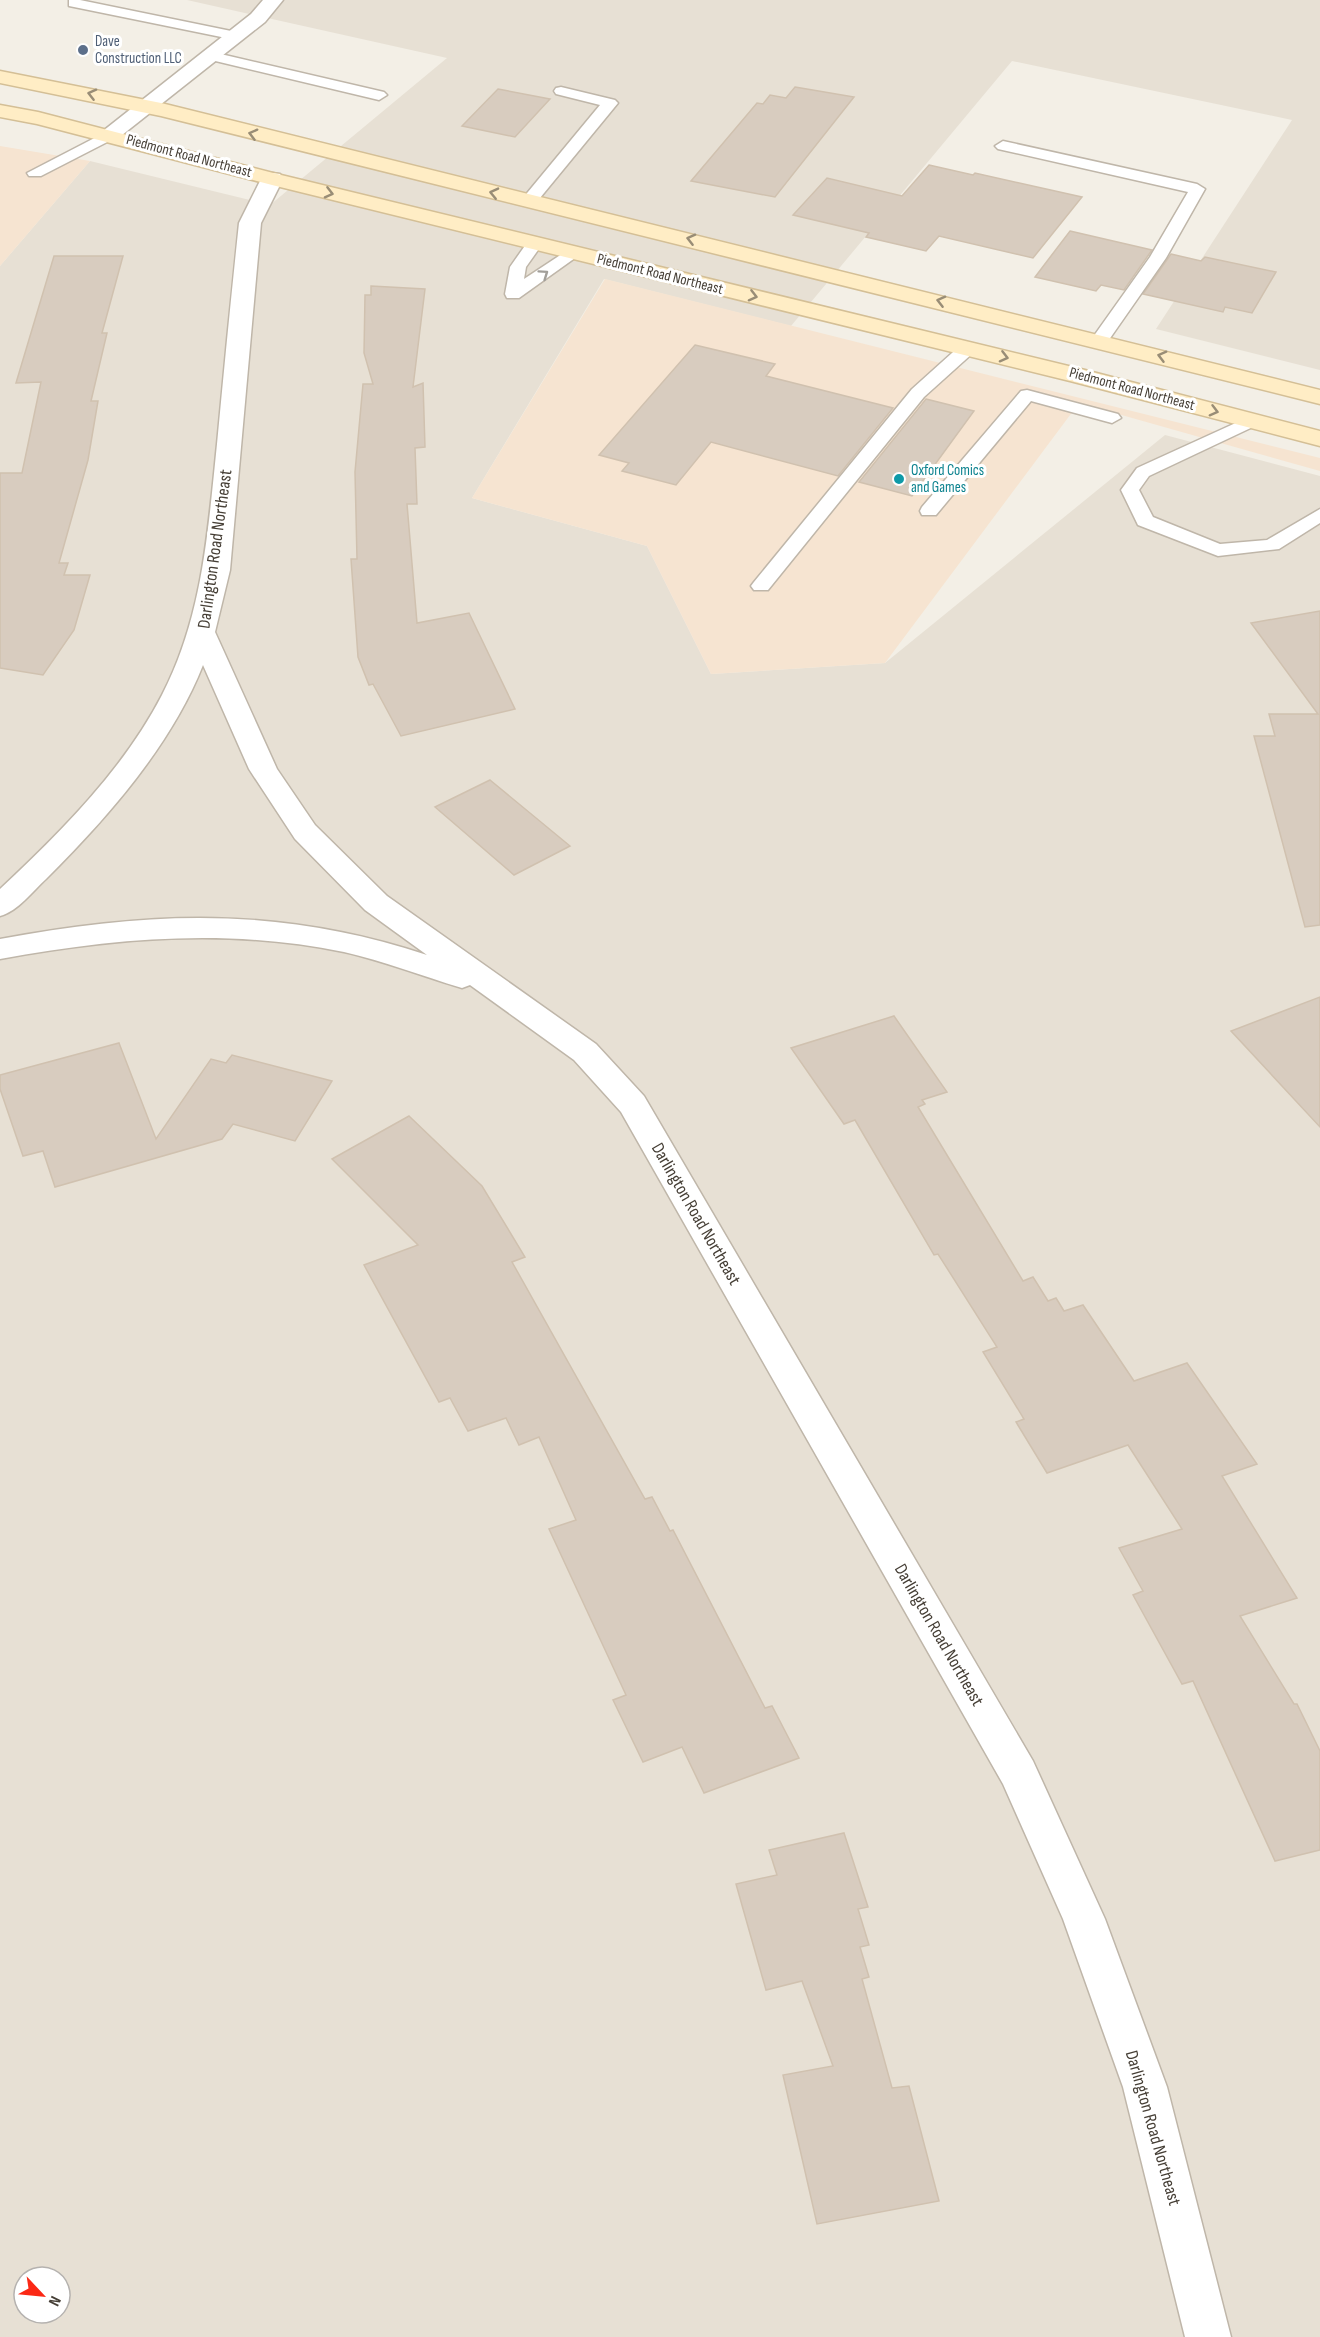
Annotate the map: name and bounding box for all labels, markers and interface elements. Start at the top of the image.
place label: Dave Construction LLC [95,32,182,68]
marker: Dave Construction LLC [76,43,90,57]
one-way arrow [87,88,97,101]
one-way arrow [249,129,259,142]
street label: Piedmont Road Northeast [124,130,254,182]
one-way arrow [323,185,333,198]
one-way arrow [489,187,499,200]
one-way arrow [686,234,696,247]
street label: Piedmont Road Northeast [595,249,725,299]
one-way arrow [537,270,548,281]
one-way arrow [748,289,758,302]
one-way arrow [936,296,947,308]
one-way arrow [999,350,1009,363]
one-way arrow [1157,351,1167,364]
street label: Piedmont Road Northeast [1067,363,1197,415]
one-way arrow [1209,404,1219,416]
place label: Oxford Comics and Games [911,461,984,497]
street label: Darlington Road Northeast [193,468,237,630]
marker: Oxford Comics and Games [892,472,906,486]
street label: Darlington Road Northeast [647,1139,745,1289]
street label: Darlington Road Northeast [890,1560,988,1710]
street label: Darlington Road Northeast [1121,2048,1185,2208]
north arrow [12,2265,72,2325]
text: N [44,2293,65,2309]

